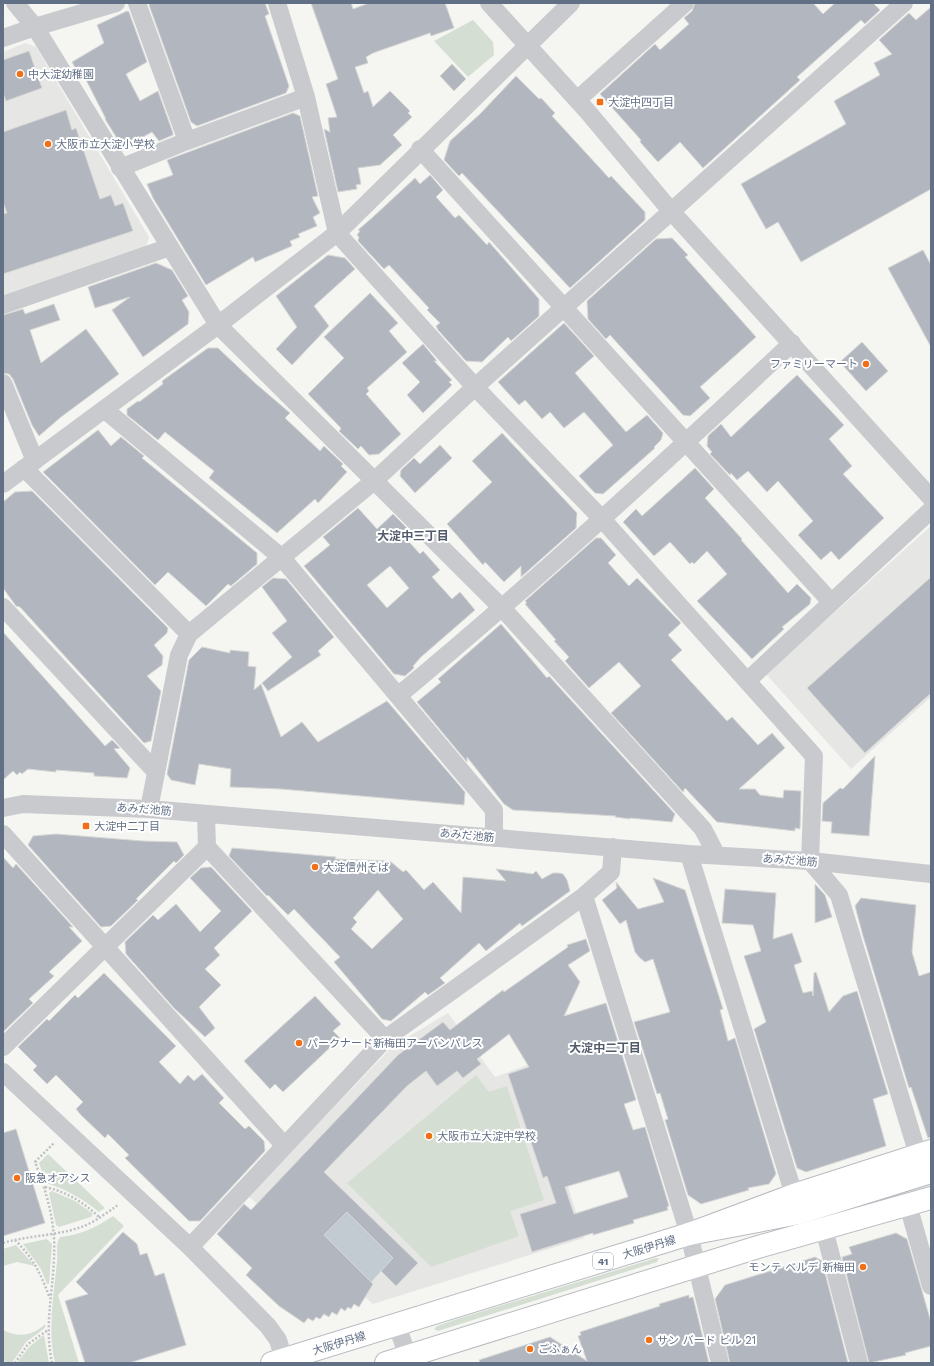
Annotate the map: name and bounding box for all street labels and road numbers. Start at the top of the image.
street label: あみだ池筋 [116,801,172,818]
street label: あみだ池筋 [439,827,495,844]
street label: あみだ池筋 [762,852,818,869]
street label: 大阪伊丹線 [621,1233,677,1262]
road number: 41 [593,1253,613,1269]
street label: 大阪伊丹線 [311,1329,367,1358]

